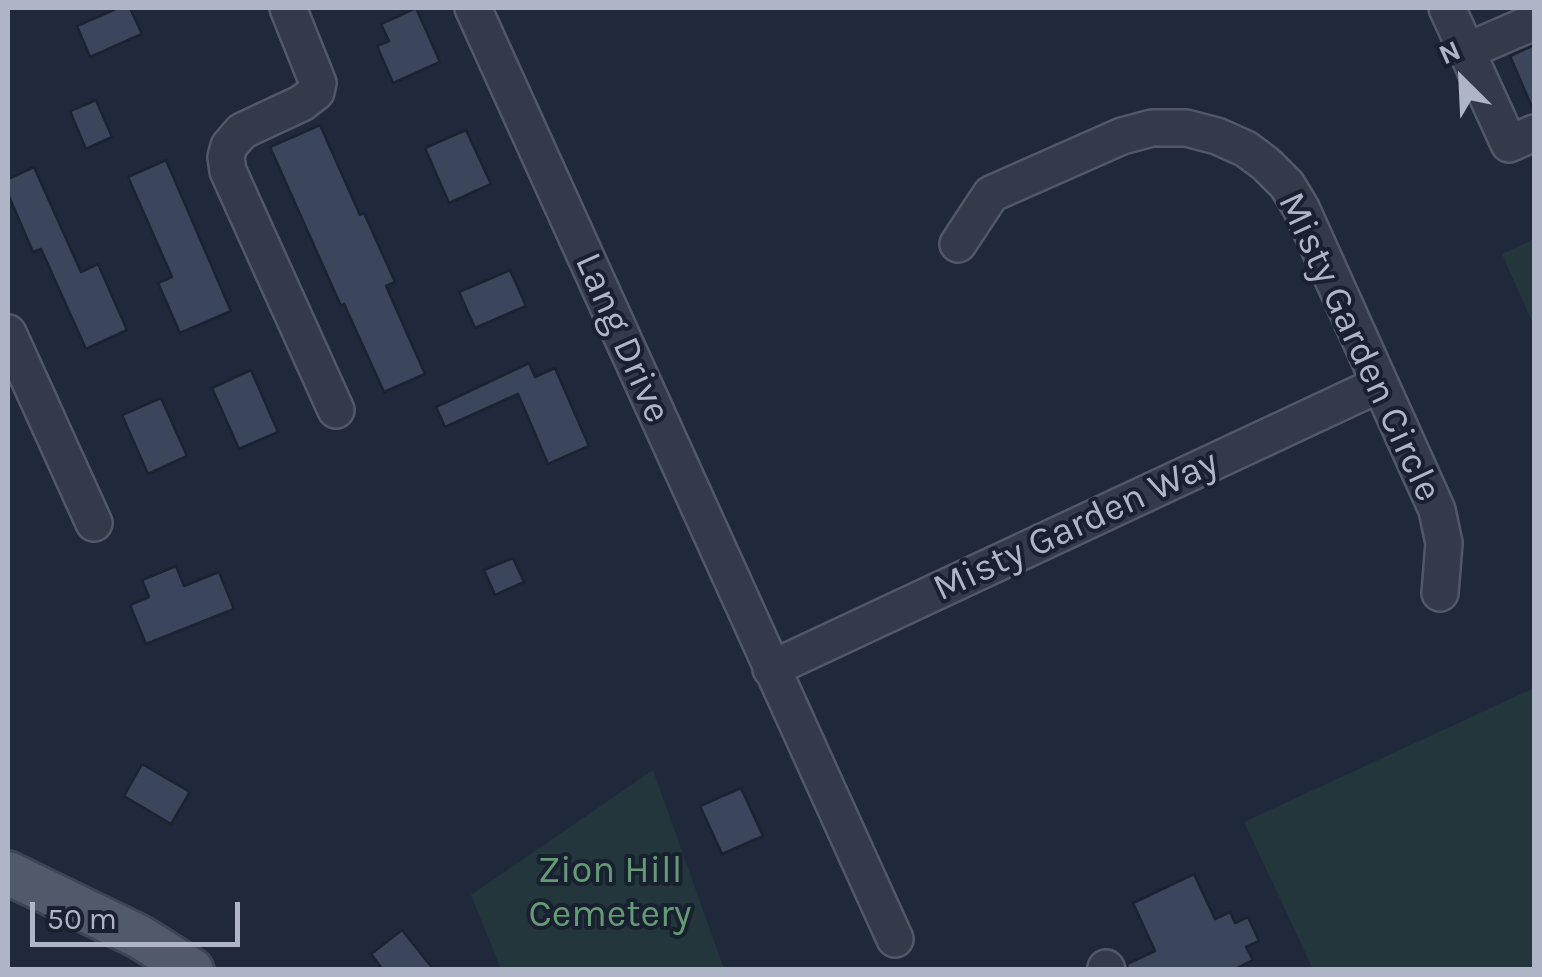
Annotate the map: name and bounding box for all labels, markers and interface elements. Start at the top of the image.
north arrow [1412,30,1512,130]
text: N [1434,33,1465,71]
street label: Misty Garden Circle [1267,185,1451,509]
street label: Lang Drive [564,246,680,430]
street label: Misty Garden Way [926,440,1226,612]
park label: Zion Hill Cemetery [528,848,692,938]
scale bar [35,882,245,944]
text: 50 m [47,901,117,937]

